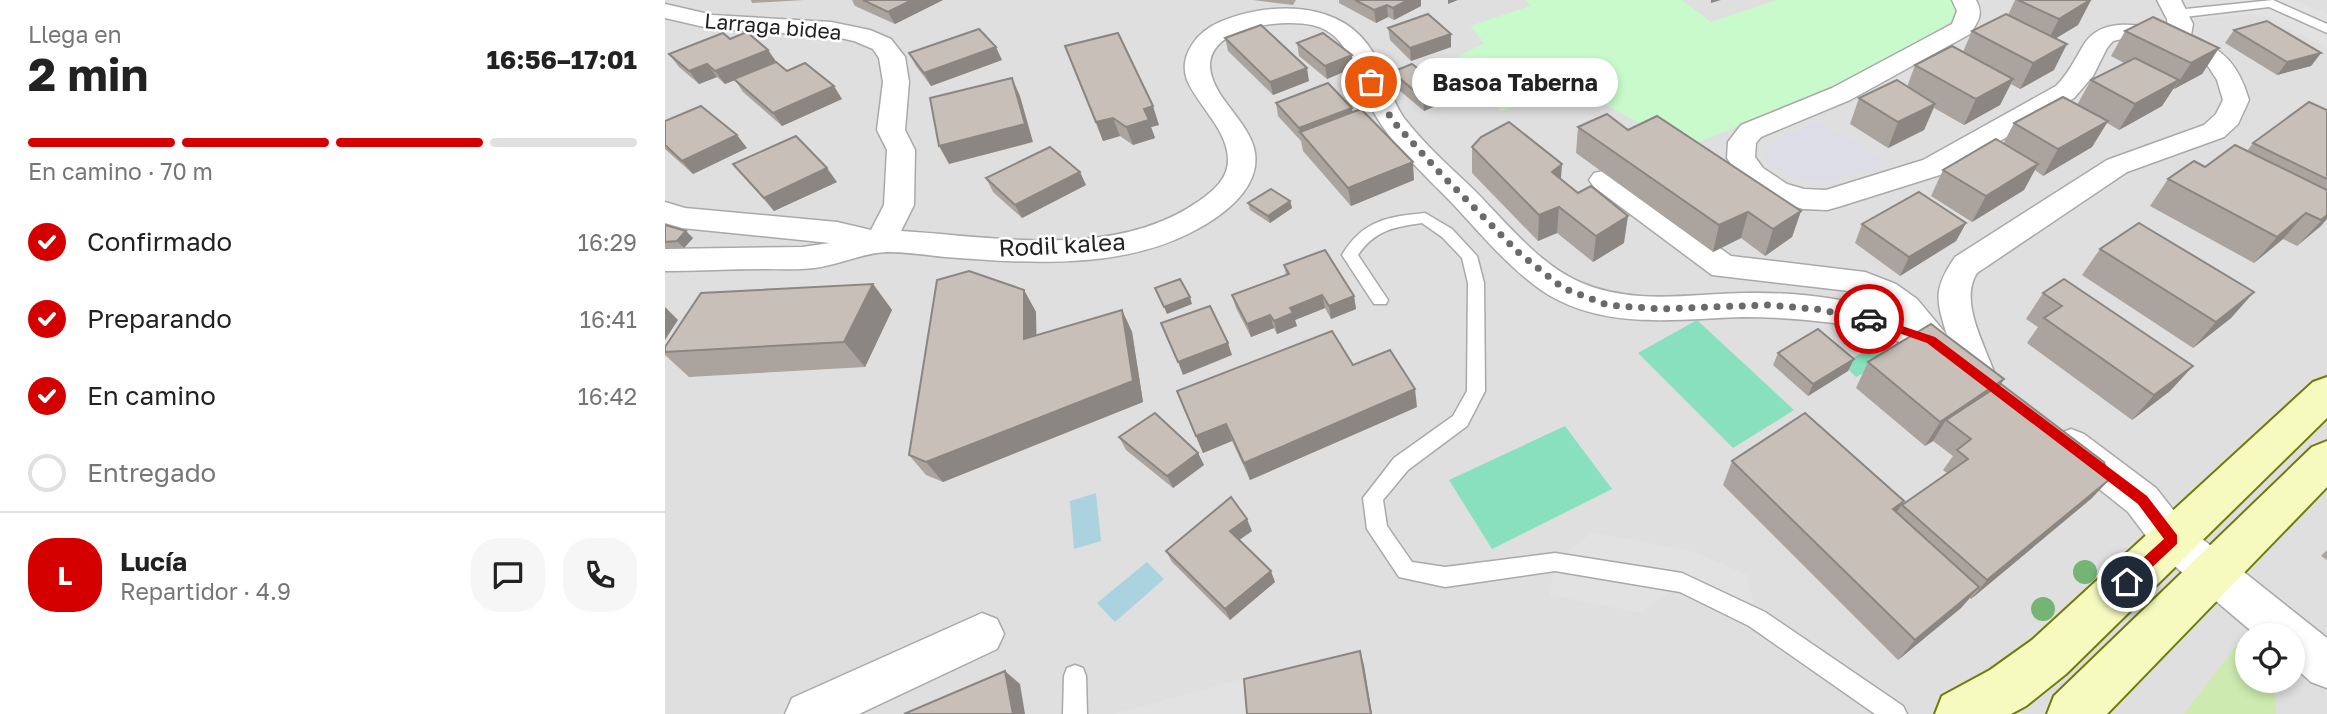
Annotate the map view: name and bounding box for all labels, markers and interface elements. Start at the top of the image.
street label: Larraga bidea [703,7,843,45]
text: Llega en [28,20,122,48]
text: 16:56–17:01 [486,44,637,75]
text: 2 min [28,46,148,101]
pin [1341,52,1401,112]
callout: Basoa Taberna [1413,57,1619,106]
icon: bag [1352,63,1390,101]
text: Basoa Taberna [1432,68,1598,96]
text: En camino · 70 m [28,157,213,185]
icon: check [28,223,66,261]
text: Confirmado [87,226,232,257]
street label: Rodil kalea [998,226,1126,262]
text: 16:29 [578,228,637,256]
courier [1834,284,1904,354]
icon: check [28,300,66,338]
icon: car [1850,300,1888,338]
text: Preparando [87,303,232,334]
text: 16:41 [580,305,637,333]
icon: check [28,377,66,415]
text: En camino [87,380,216,411]
text: 16:42 [578,382,637,410]
text: Entregado [87,457,216,488]
button: chat [471,538,545,612]
button: phone [563,538,637,612]
text: Lucía [120,546,187,577]
pin [2097,552,2157,612]
text: L [58,560,72,591]
icon: home [2108,563,2146,601]
text: Repartidor · 4.9 [120,577,291,605]
map controls [2235,623,2305,693]
button: locate [2235,623,2305,693]

